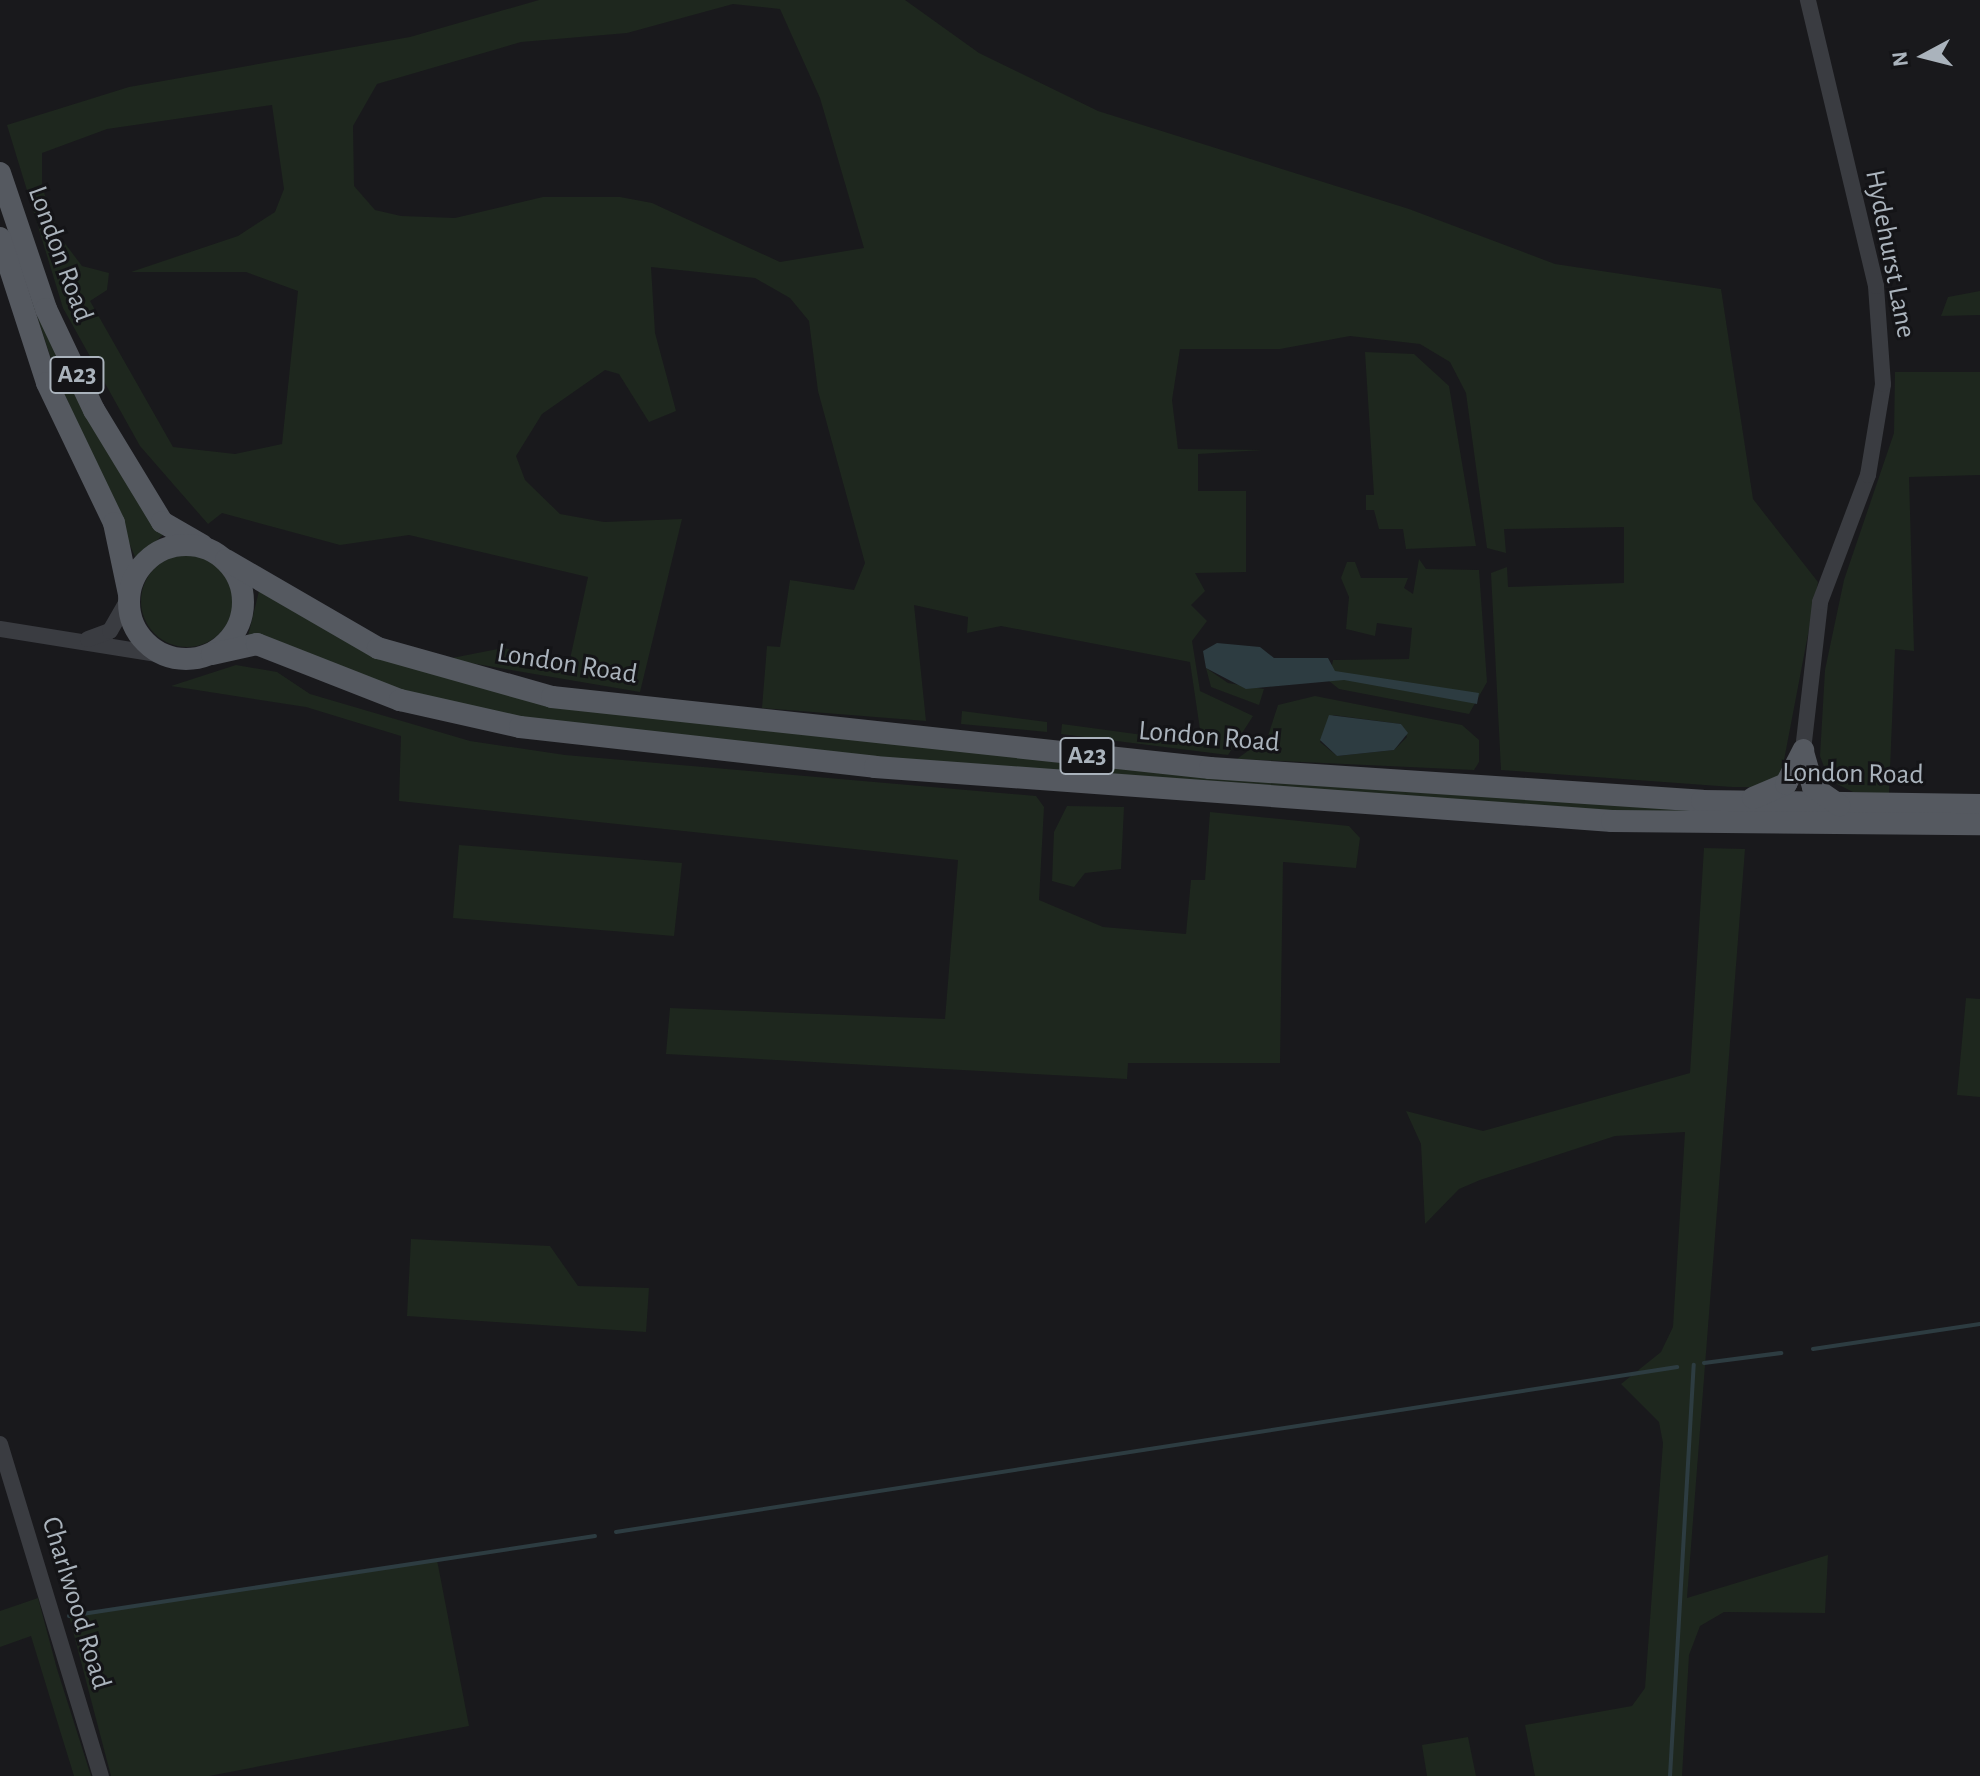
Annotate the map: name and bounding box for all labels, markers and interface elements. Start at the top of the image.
north arrow [1884,16,1964,96]
text: N [1888,50,1912,68]
street label: Hydehurst Lane [1857,167,1923,341]
street label: London Road [20,182,100,326]
road number: A23 [49,353,105,397]
street label: London Road [494,636,640,692]
street label: London Road [1137,714,1281,760]
road number: A23 [1059,734,1115,778]
street label: London Road [1782,756,1924,792]
street label: Charlwood Road [34,1513,118,1693]

